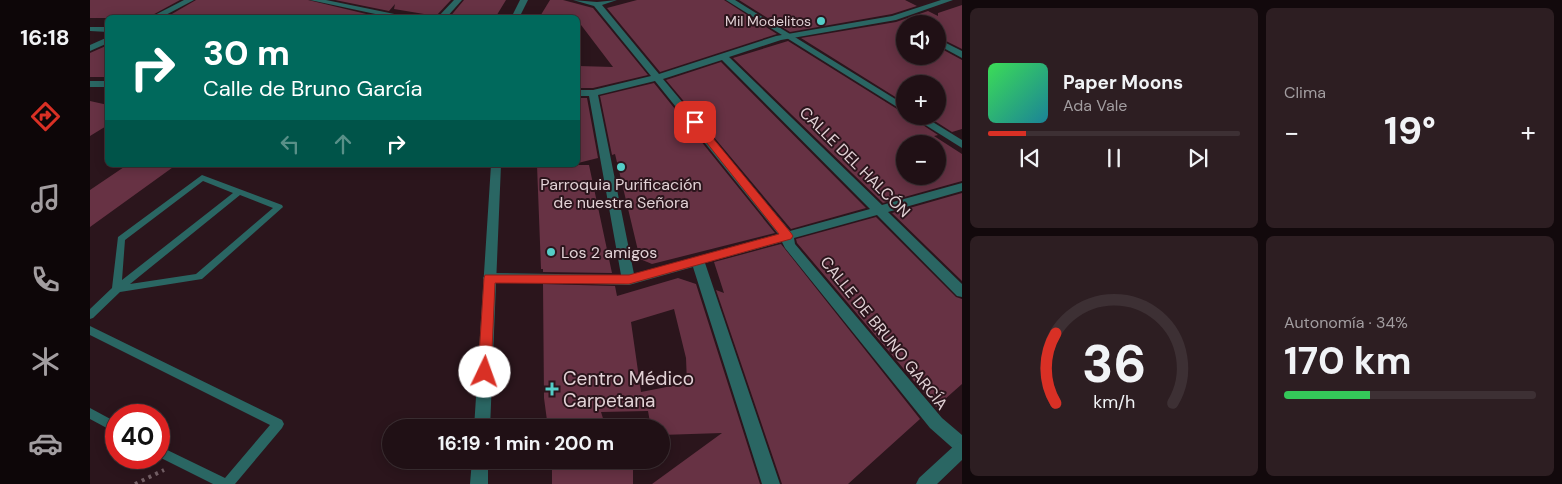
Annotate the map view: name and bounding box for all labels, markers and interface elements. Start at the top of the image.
place label: Mil Modelitos [725,12,811,30]
marker: Mil Modelitos [815,15,827,27]
map controls [896,15,946,185]
button: sound [896,15,946,65]
text: 16:18 [20,23,70,52]
text: 30 m [203,30,290,76]
icon: right [120,35,185,100]
text: Paper Moons [1063,70,1183,95]
text: Calle de Bruno García [203,74,422,103]
button: + [896,75,946,125]
text: Clima [1284,82,1326,103]
text: Ada Vale [1063,95,1127,116]
icon: directions [28,99,63,134]
pin [674,101,716,143]
street label: CALLE DEL HALCÓN [795,102,915,222]
text: 19° [1384,106,1436,156]
icon: arrive [681,108,709,136]
text: − [1284,114,1299,151]
text: + [1521,114,1536,151]
icon: left [276,130,304,158]
icon: ahead [329,130,357,158]
icon: right [382,130,410,158]
button: − [896,135,946,185]
icon: previous [1016,144,1044,172]
icon: pause [1100,144,1128,172]
icon: next [1184,144,1212,172]
marker: Parroquia Purificación de nuestra Señora [615,161,627,173]
place label: Parroquia Purificación de nuestra Señora [540,174,702,213]
icon: music [28,181,63,216]
place label: Los 2 amigos [561,242,657,263]
marker: Los 2 amigos [545,246,557,258]
street label: CALLE DE BRUNO GARCÍA [816,252,953,414]
icon: phone [28,262,63,297]
text: Autonomía · 34% [1284,312,1408,333]
text: 36 [1082,330,1146,398]
text: 170 km [1284,336,1411,386]
icon: climate [28,344,63,379]
position arrow [458,345,510,397]
place label: Centro Médico Carpetana [563,366,694,413]
marker: Centro Médico Carpetana [545,382,559,396]
text: km/h [1093,390,1135,414]
speed limit sign: 40 [105,404,170,469]
icon: car [28,426,63,461]
text: 16:19 · 1 min · 200 m [438,431,614,456]

